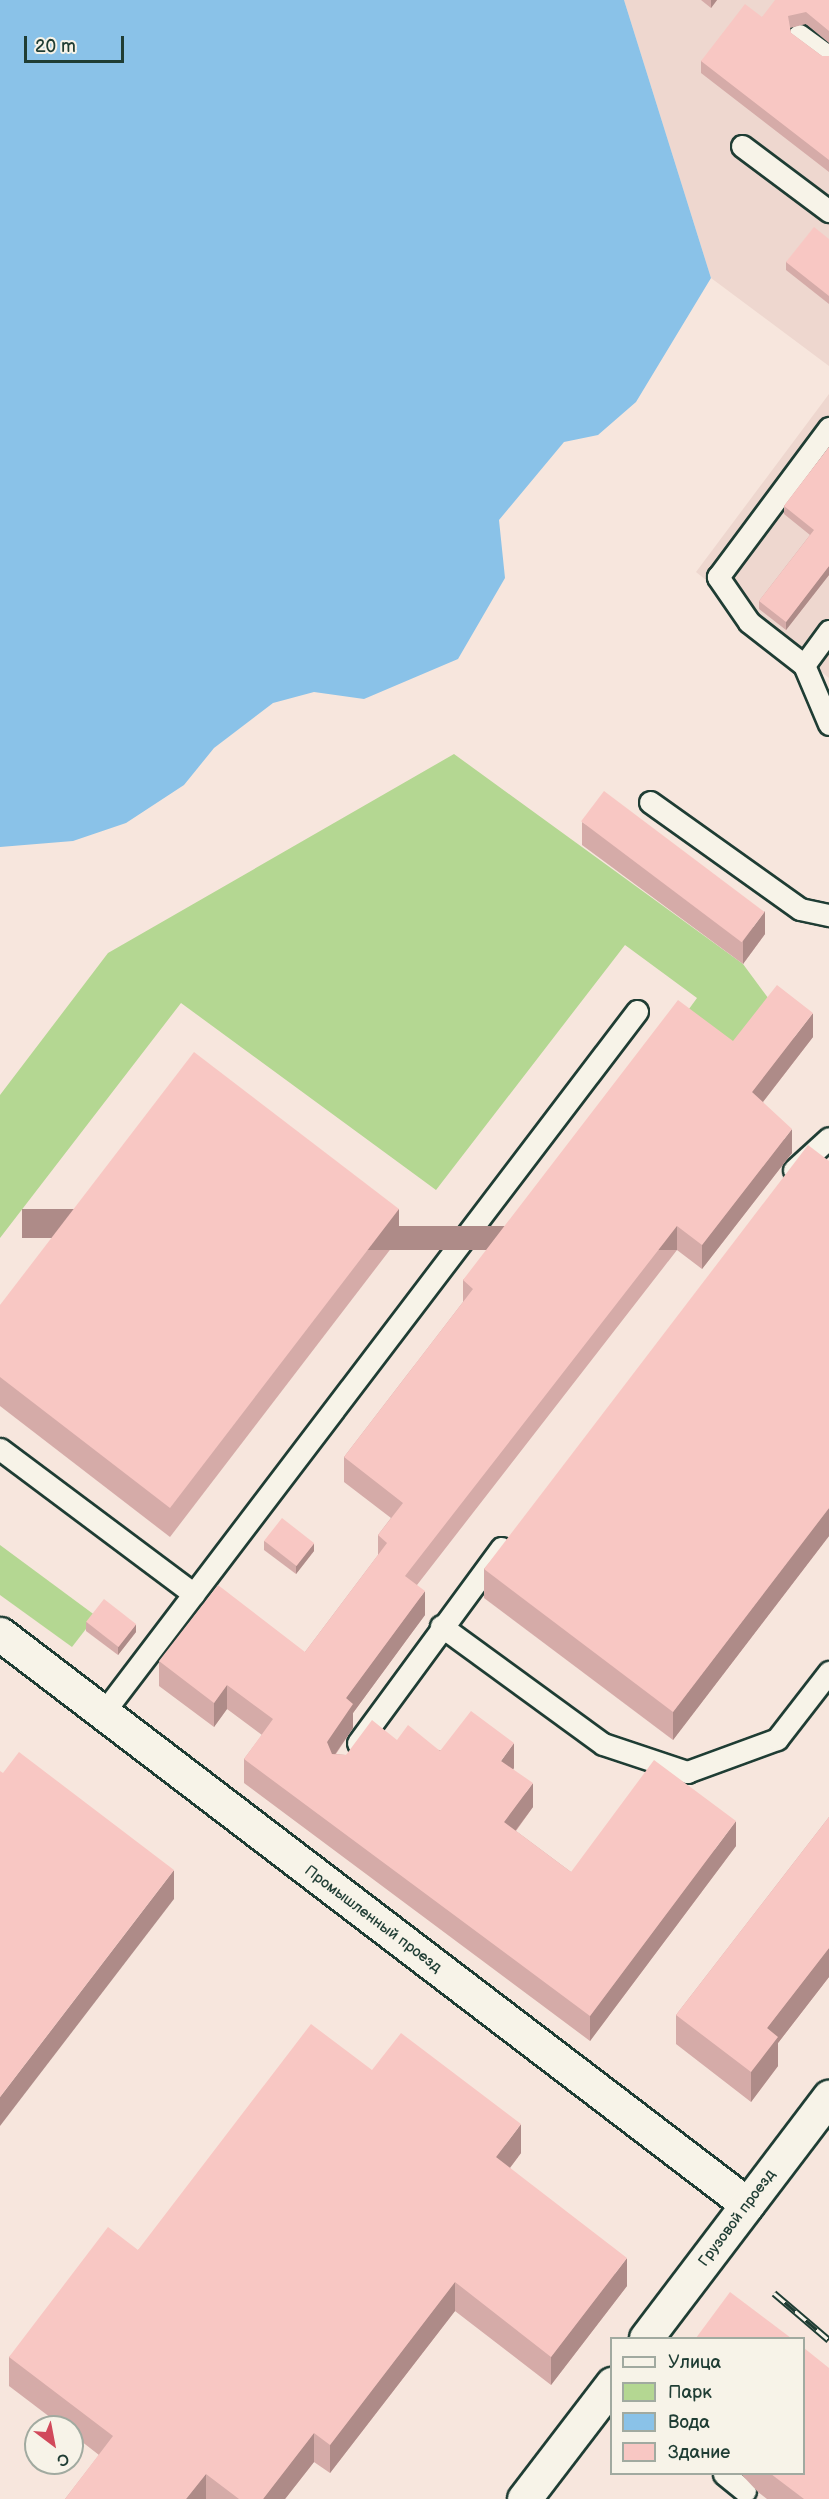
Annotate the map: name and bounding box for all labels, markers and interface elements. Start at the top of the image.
scale bar [27,24,128,62]
text: 20 m [35,36,76,57]
street label: Промышленный проезд [301,1862,445,1976]
street label: Грузовой проезд [695,2166,779,2270]
legend [610,2337,805,2475]
text: Улица [668,2352,721,2373]
text: Парк [668,2382,712,2403]
text: Вода [668,2412,710,2433]
north arrow [24,2415,84,2475]
text: Здание [668,2442,730,2463]
text: С [53,2448,72,2470]

